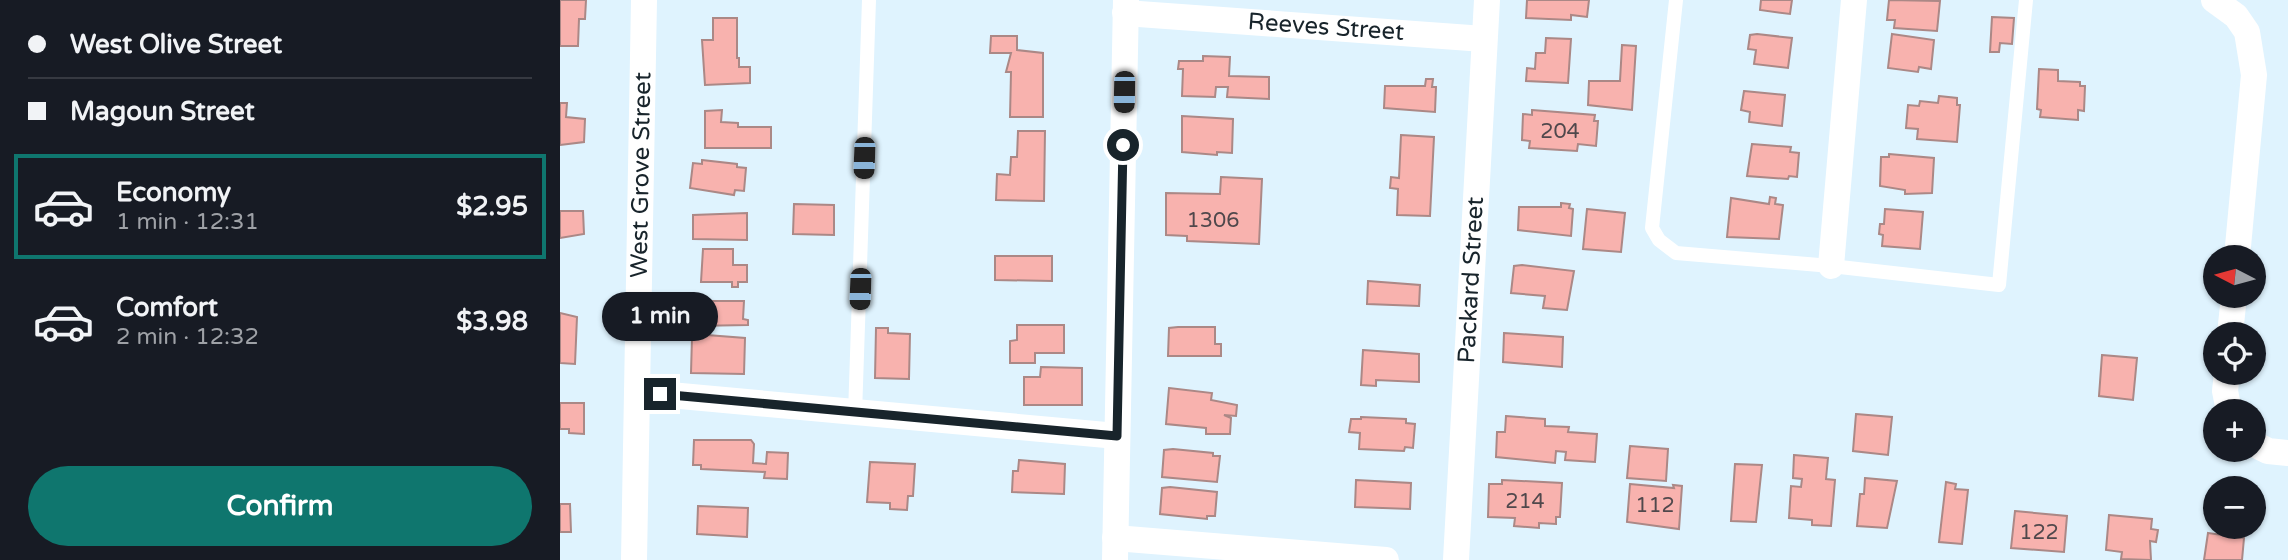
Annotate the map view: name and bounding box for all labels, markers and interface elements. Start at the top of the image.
street label: Reeves Street [1247,7,1405,47]
text: West Olive Street [70,29,282,60]
car [1114,71,1135,113]
street label: West Grove Street [625,72,657,278]
text: Magoun Street [70,96,255,127]
house number: 204 [1540,119,1580,144]
route start [1107,129,1139,161]
car [853,137,876,179]
icon: car [32,175,95,238]
text: Economy [116,177,231,208]
text: $2.95 [456,191,528,222]
street label: Packard Street [1452,196,1490,364]
text: 1 min · 12:31 [116,208,259,236]
house number: 1306 [1187,208,1239,233]
north arrow [2203,245,2266,308]
map controls [2203,245,2266,539]
car [849,268,872,310]
icon: car [32,290,95,353]
text: Comfort [116,292,218,323]
callout: 1 min [602,292,718,342]
text: 1 min [629,302,691,330]
text: $3.98 [456,306,528,337]
button: locate [2203,322,2266,385]
text: 2 min · 12:32 [116,323,259,351]
route end [644,378,676,410]
button: + [2203,399,2266,462]
button: Confirm [28,466,532,546]
button: − [2203,476,2266,539]
house number: 214 [1505,489,1545,514]
house number: 112 [1635,493,1675,518]
house number: 122 [2019,520,2059,545]

